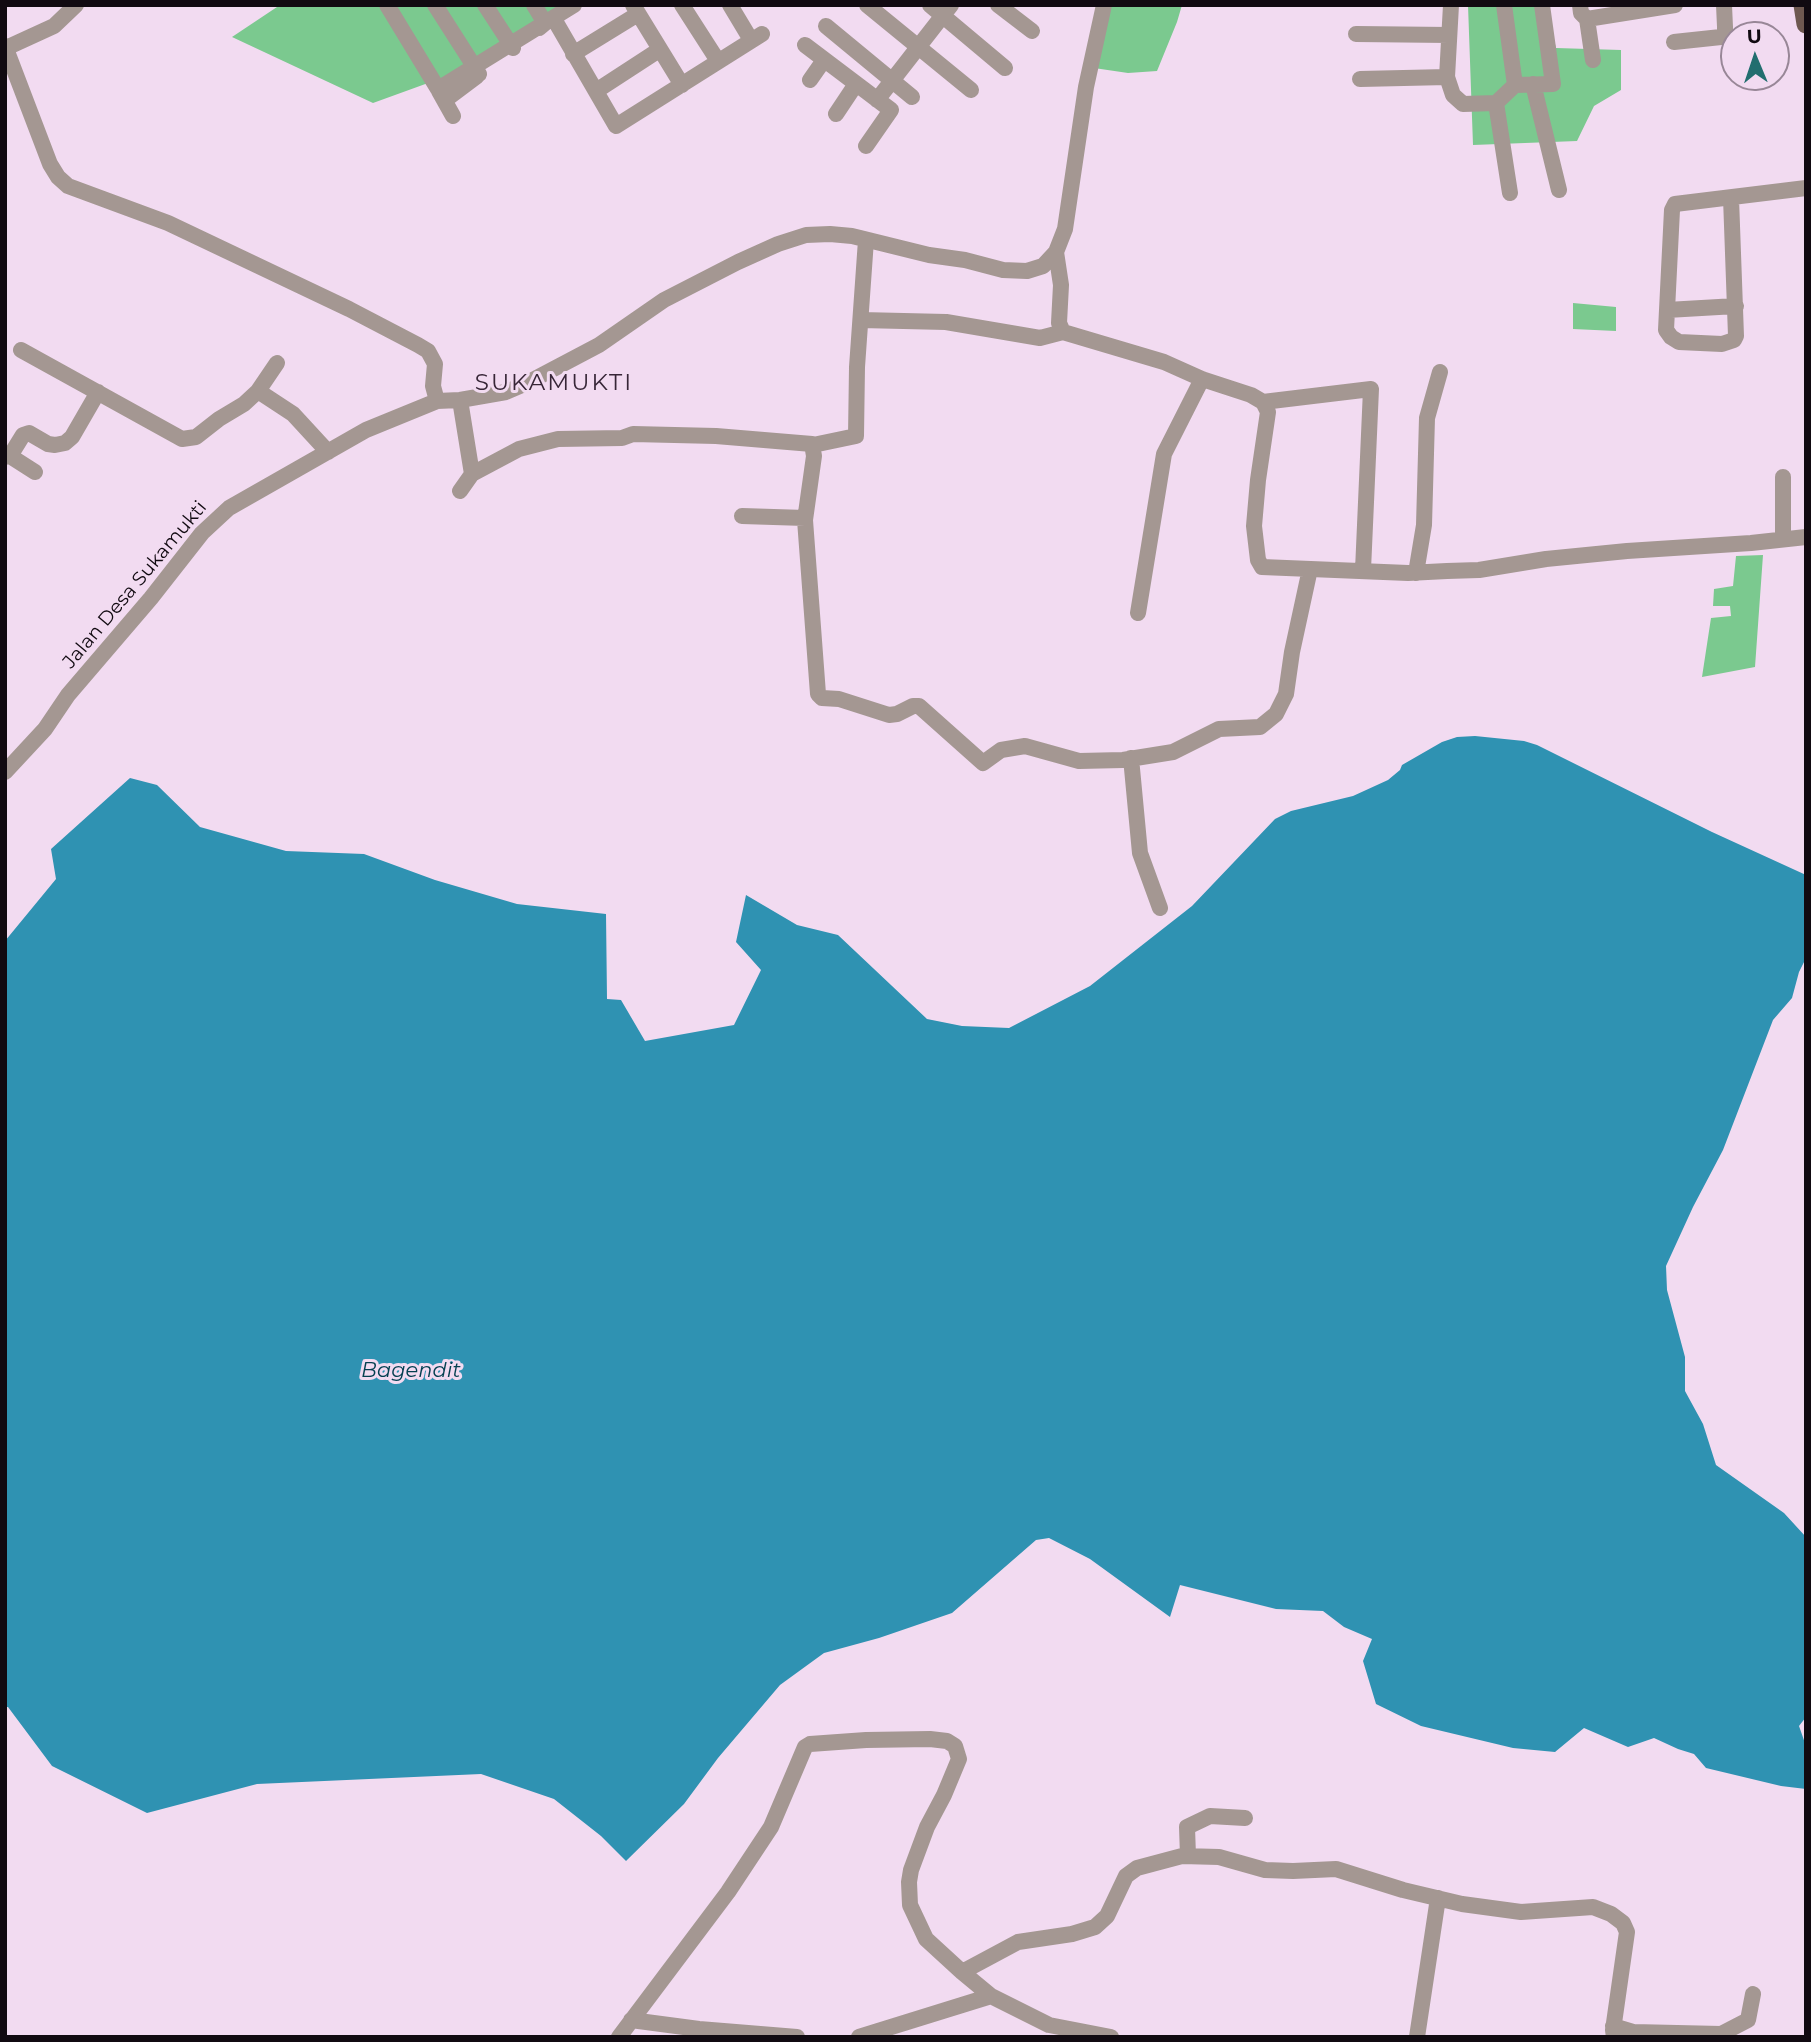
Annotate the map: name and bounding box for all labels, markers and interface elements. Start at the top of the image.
north arrow [1720,21,1790,91]
text: U [1746,25,1762,48]
district label: SUKAMUKTI [476,369,632,397]
street label: Jalan Desa Sukamukti [58,497,212,673]
water label: Bagendit [361,1358,461,1384]

